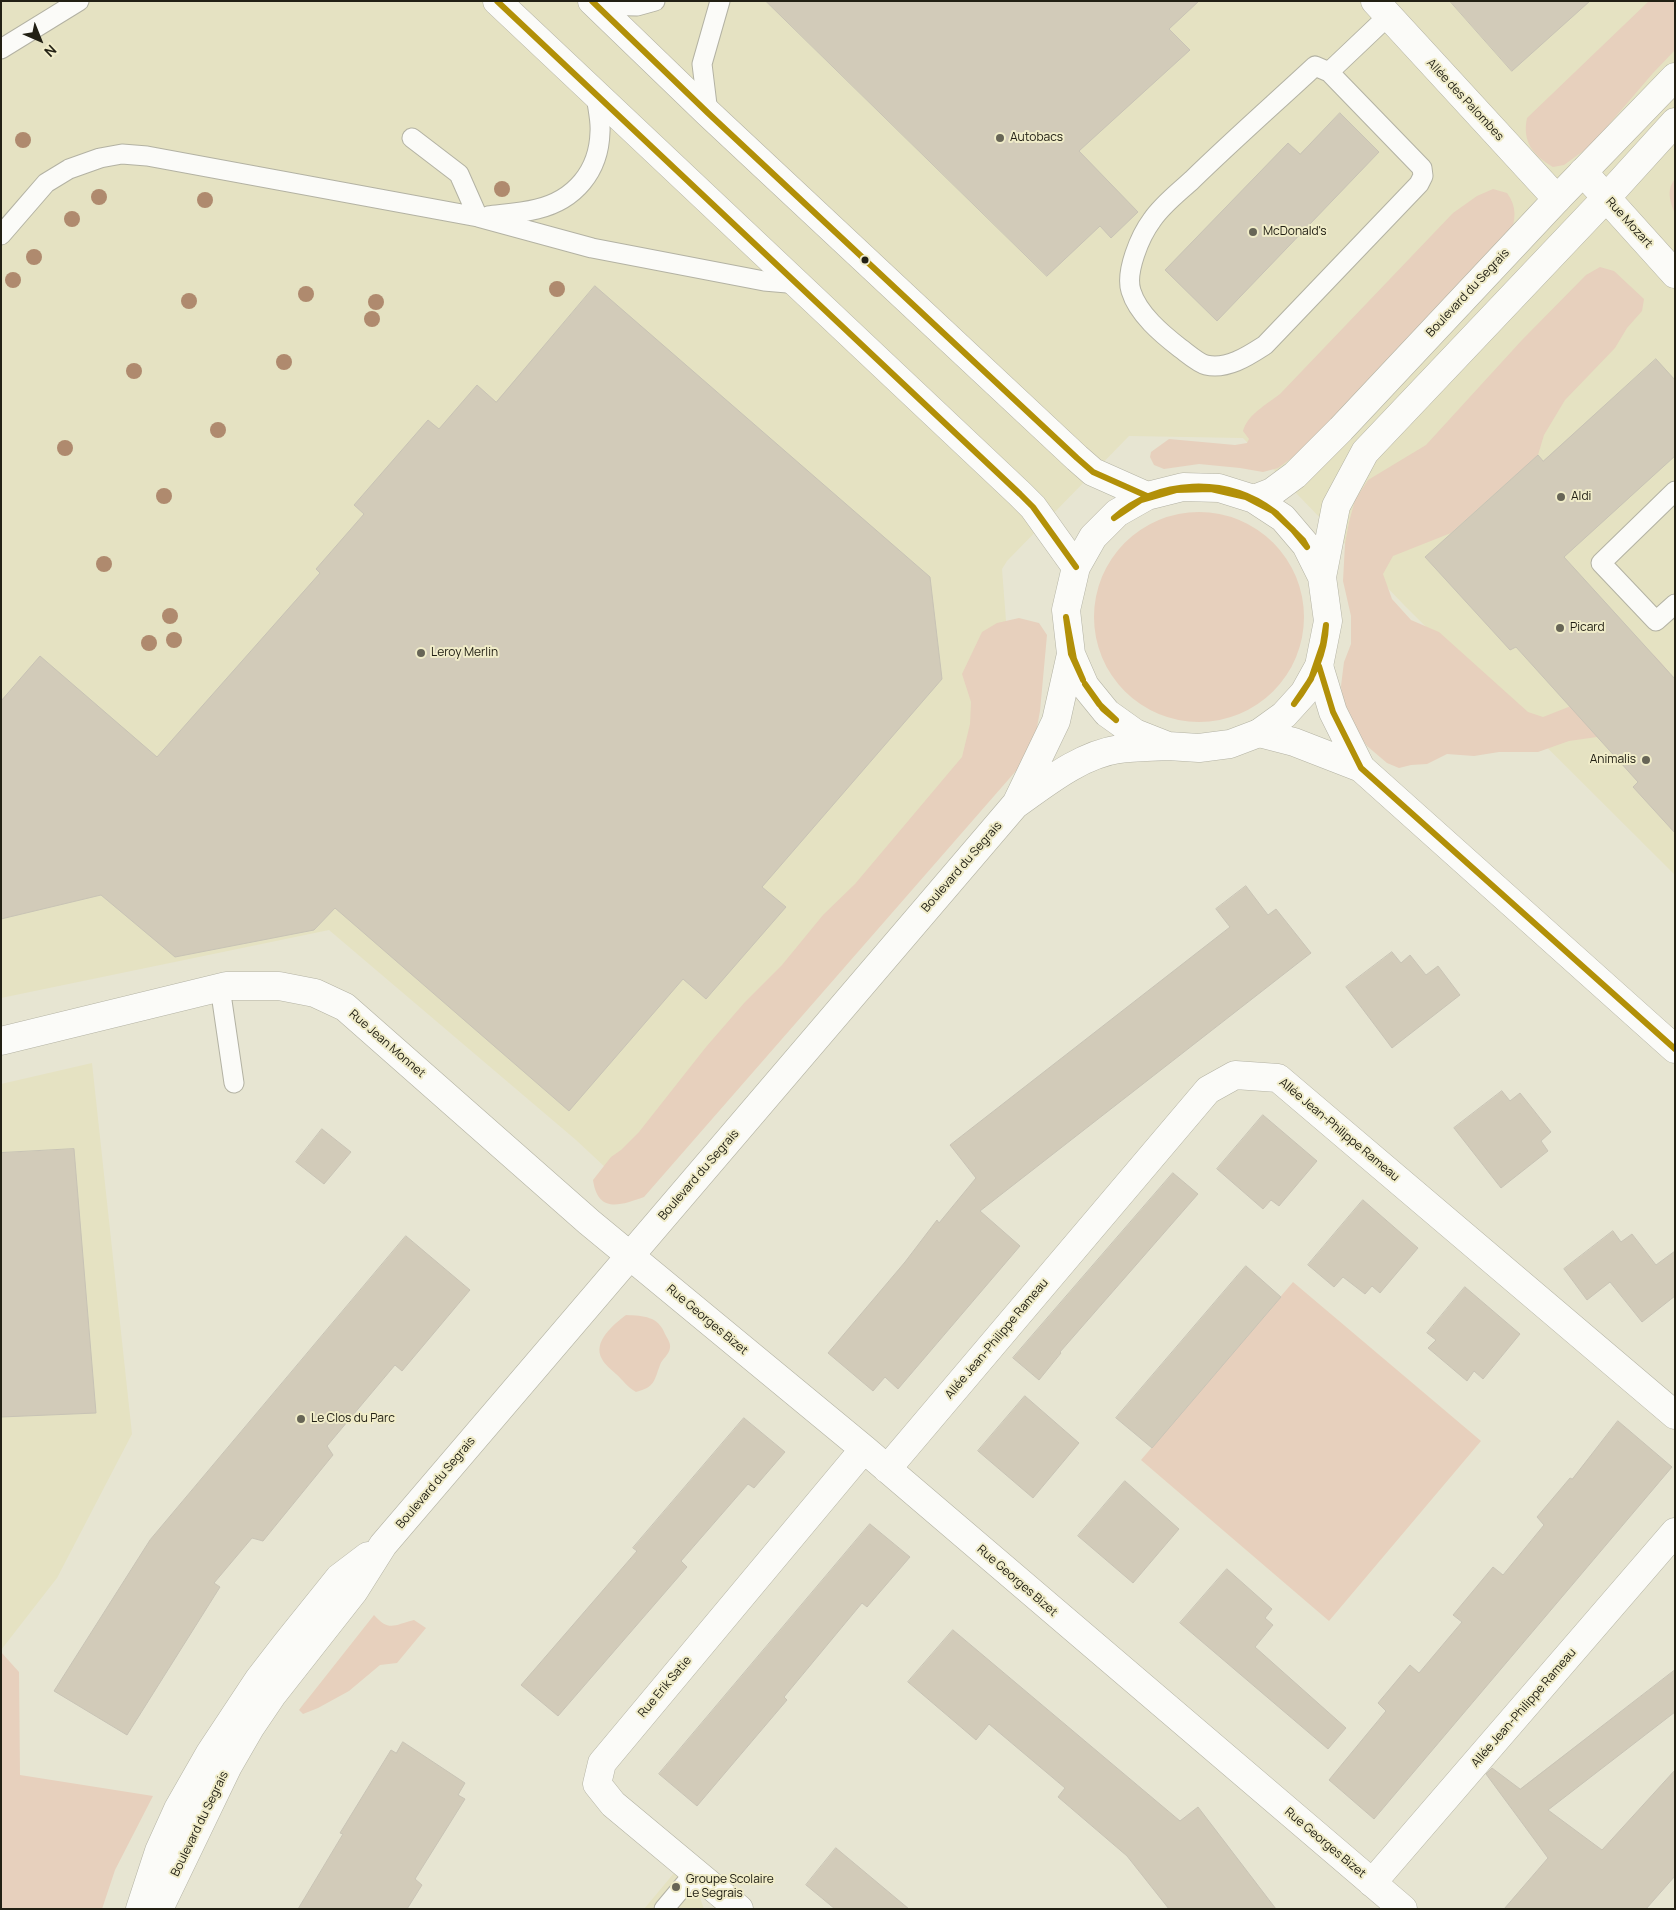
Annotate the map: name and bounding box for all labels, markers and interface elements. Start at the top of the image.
north arrow [15,15,65,65]
text: N [41,41,61,61]
street label: Allée des Palombes [1423,56,1507,144]
place label: Autobacs [1010,131,1063,145]
marker: Autobacs [994,132,1006,144]
street label: Rue Mozart [1603,195,1655,251]
place label: McDonald's [1263,225,1326,239]
marker: McDonald's [1247,226,1259,238]
street label: Boulevard du Segrais [1423,246,1513,340]
unlabelled marker [860,255,870,265]
place label: Aldi [1571,490,1591,504]
marker: Aldi [1555,491,1567,503]
place label: Picard [1570,621,1605,635]
marker: Picard [1554,622,1566,634]
place label: Leroy Merlin [431,646,498,660]
marker: Leroy Merlin [415,647,427,659]
place label: Animalis [1590,753,1636,767]
marker: Animalis [1640,754,1652,766]
street label: Boulevard du Segrais [919,819,1005,915]
street label: Rue Jean Monnet [346,1007,428,1081]
street label: Allée Jean-Philippe Rameau [1276,1076,1402,1184]
street label: Boulevard du Segrais [656,1127,742,1223]
street label: Allée Jean-Philippe Rameau [943,1276,1051,1402]
street label: Rue Georges Bizet [664,1282,750,1358]
place label: Le Clos du Parc [311,1412,395,1426]
marker: Le Clos du Parc [295,1413,307,1425]
street label: Boulevard du Segrais [393,1434,479,1532]
street label: Rue Georges Bizet [974,1542,1060,1620]
street label: Allée Jean-Philippe Rameau [1469,1646,1579,1770]
street label: Rue Erik Satie [635,1654,695,1720]
street label: Boulevard du Segrais [168,1769,232,1879]
street label: Rue Georges Bizet [1282,1805,1368,1881]
place label: Groupe Scolaire Le Segrais [686,1873,774,1901]
marker: Groupe Scolaire Le Segrais [670,1881,682,1893]

